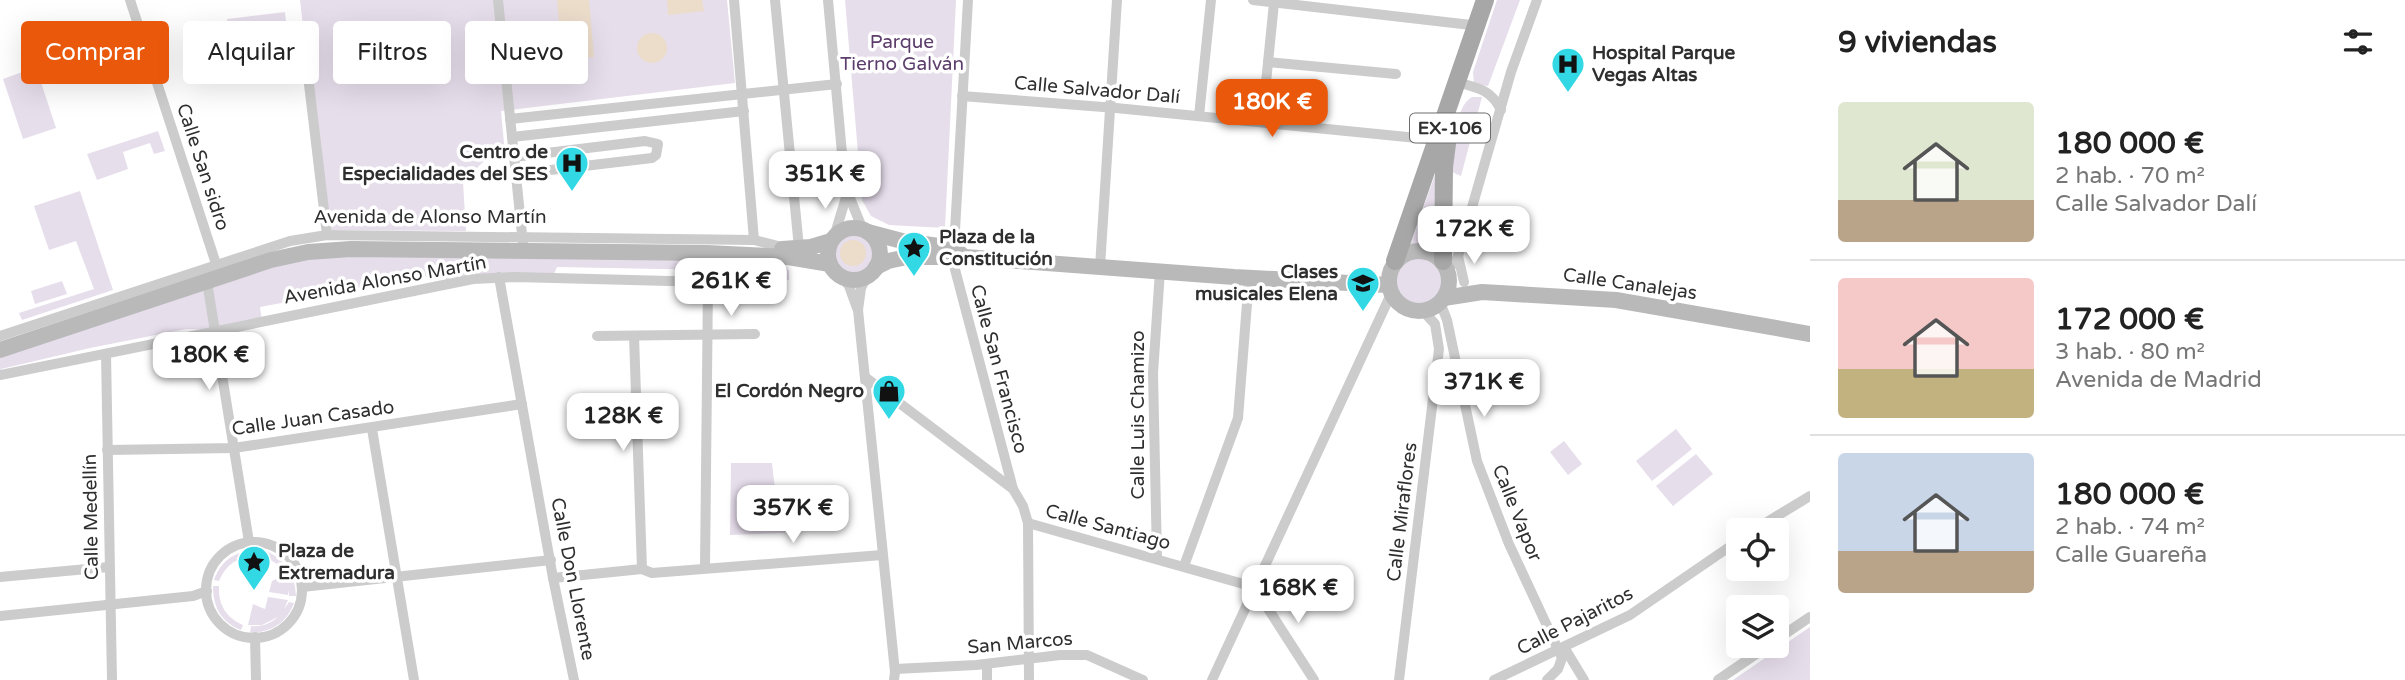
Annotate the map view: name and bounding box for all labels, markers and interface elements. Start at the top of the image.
chip: Comprar [21,21,169,84]
chip: Alquilar [183,21,319,84]
chip: Filtros [333,21,451,84]
chip: Nuevo [465,21,588,84]
icon: filters [2339,23,2377,61]
text: 9 viviendas [1838,24,1997,61]
park label: Parque Tierno Galván [840,31,964,75]
place label: Hospital Parque Vegas Altas [1592,42,1736,87]
hospital icon: Hospital Parque Vegas Altas [1549,45,1587,94]
street label: Calle Salvador Dalí [1013,72,1181,108]
pin: 180K € [1215,80,1329,139]
text: 180K € [1232,88,1312,116]
street label: Calle San sidro [172,101,234,233]
road number: EX-106 [1410,113,1490,142]
text: 180 000 € [2055,125,2204,162]
icon: home [1894,130,1978,214]
place label: Centro de Especialidades del SES [342,141,548,186]
hospital icon: Centro de Especialidades del SES [553,144,591,193]
pin: 351K € [768,152,882,211]
text: 351K € [785,160,865,188]
text: 2 hab. · 70 m² [2055,162,2205,190]
text: Calle Salvador Dalí [2055,190,2257,218]
street label: Avenida de Alonso Martín [313,206,547,228]
pin: 172K € [1417,206,1531,266]
text: 172K € [1434,215,1514,243]
place label: Plaza de la Constitución [939,226,1053,270]
place icon: Plaza de la Constitución [895,229,933,278]
street label: Avenida Alonso Martín [282,251,488,309]
pin: 261K € [674,258,788,318]
place label: Clases musicales Elena [1195,261,1338,305]
school or university icon: Clases musicales Elena [1344,264,1382,313]
street label: Calle Canalejas [1561,264,1699,304]
text: 261K € [691,267,771,295]
street label: Calle San Francisco [966,282,1032,456]
text: 172 000 € [2055,301,2204,338]
icon: home [1894,306,1978,390]
street label: Calle Luis Chamizo [1127,331,1149,500]
pin: 180K € [152,332,266,392]
text: 3 hab. · 80 m² [2055,338,2205,366]
text: 180K € [169,341,249,369]
pin: 371K € [1427,360,1541,419]
text: Avenida de Madrid [2055,366,2262,394]
text: 371K € [1444,368,1524,396]
shop icon: El Cordón Negro [870,372,908,421]
place label: El Cordón Negro [714,380,864,403]
pin: 128K € [566,393,680,453]
street label: Calle Juan Casado [230,396,396,440]
text: 128K € [583,402,663,430]
street label: Calle Miraflores [1383,441,1421,583]
street label: Calle Medellín [79,454,103,580]
street label: Calle Vapor [1488,461,1547,565]
text: 180 000 € [2055,476,2204,513]
icon: home [1894,481,1978,565]
pin: 357K € [736,486,850,545]
text: 357K € [753,494,833,522]
street label: Calle Don Llorente [546,496,600,662]
street label: Calle Santiago [1043,500,1173,554]
text: 2 hab. · 74 m² [2055,513,2205,541]
map controls [1726,518,1789,658]
button: locate [1726,518,1789,581]
place label: Plaza de Extremadura [278,540,395,584]
text: Calle Guareña [2055,541,2207,569]
place icon: Plaza de Extremadura [235,543,273,592]
pin: 168K € [1241,566,1355,625]
text: 168K € [1258,574,1338,602]
street label: Calle Pajaritos [1513,582,1637,660]
button: layers [1726,595,1789,658]
street label: San Marcos [966,627,1074,659]

